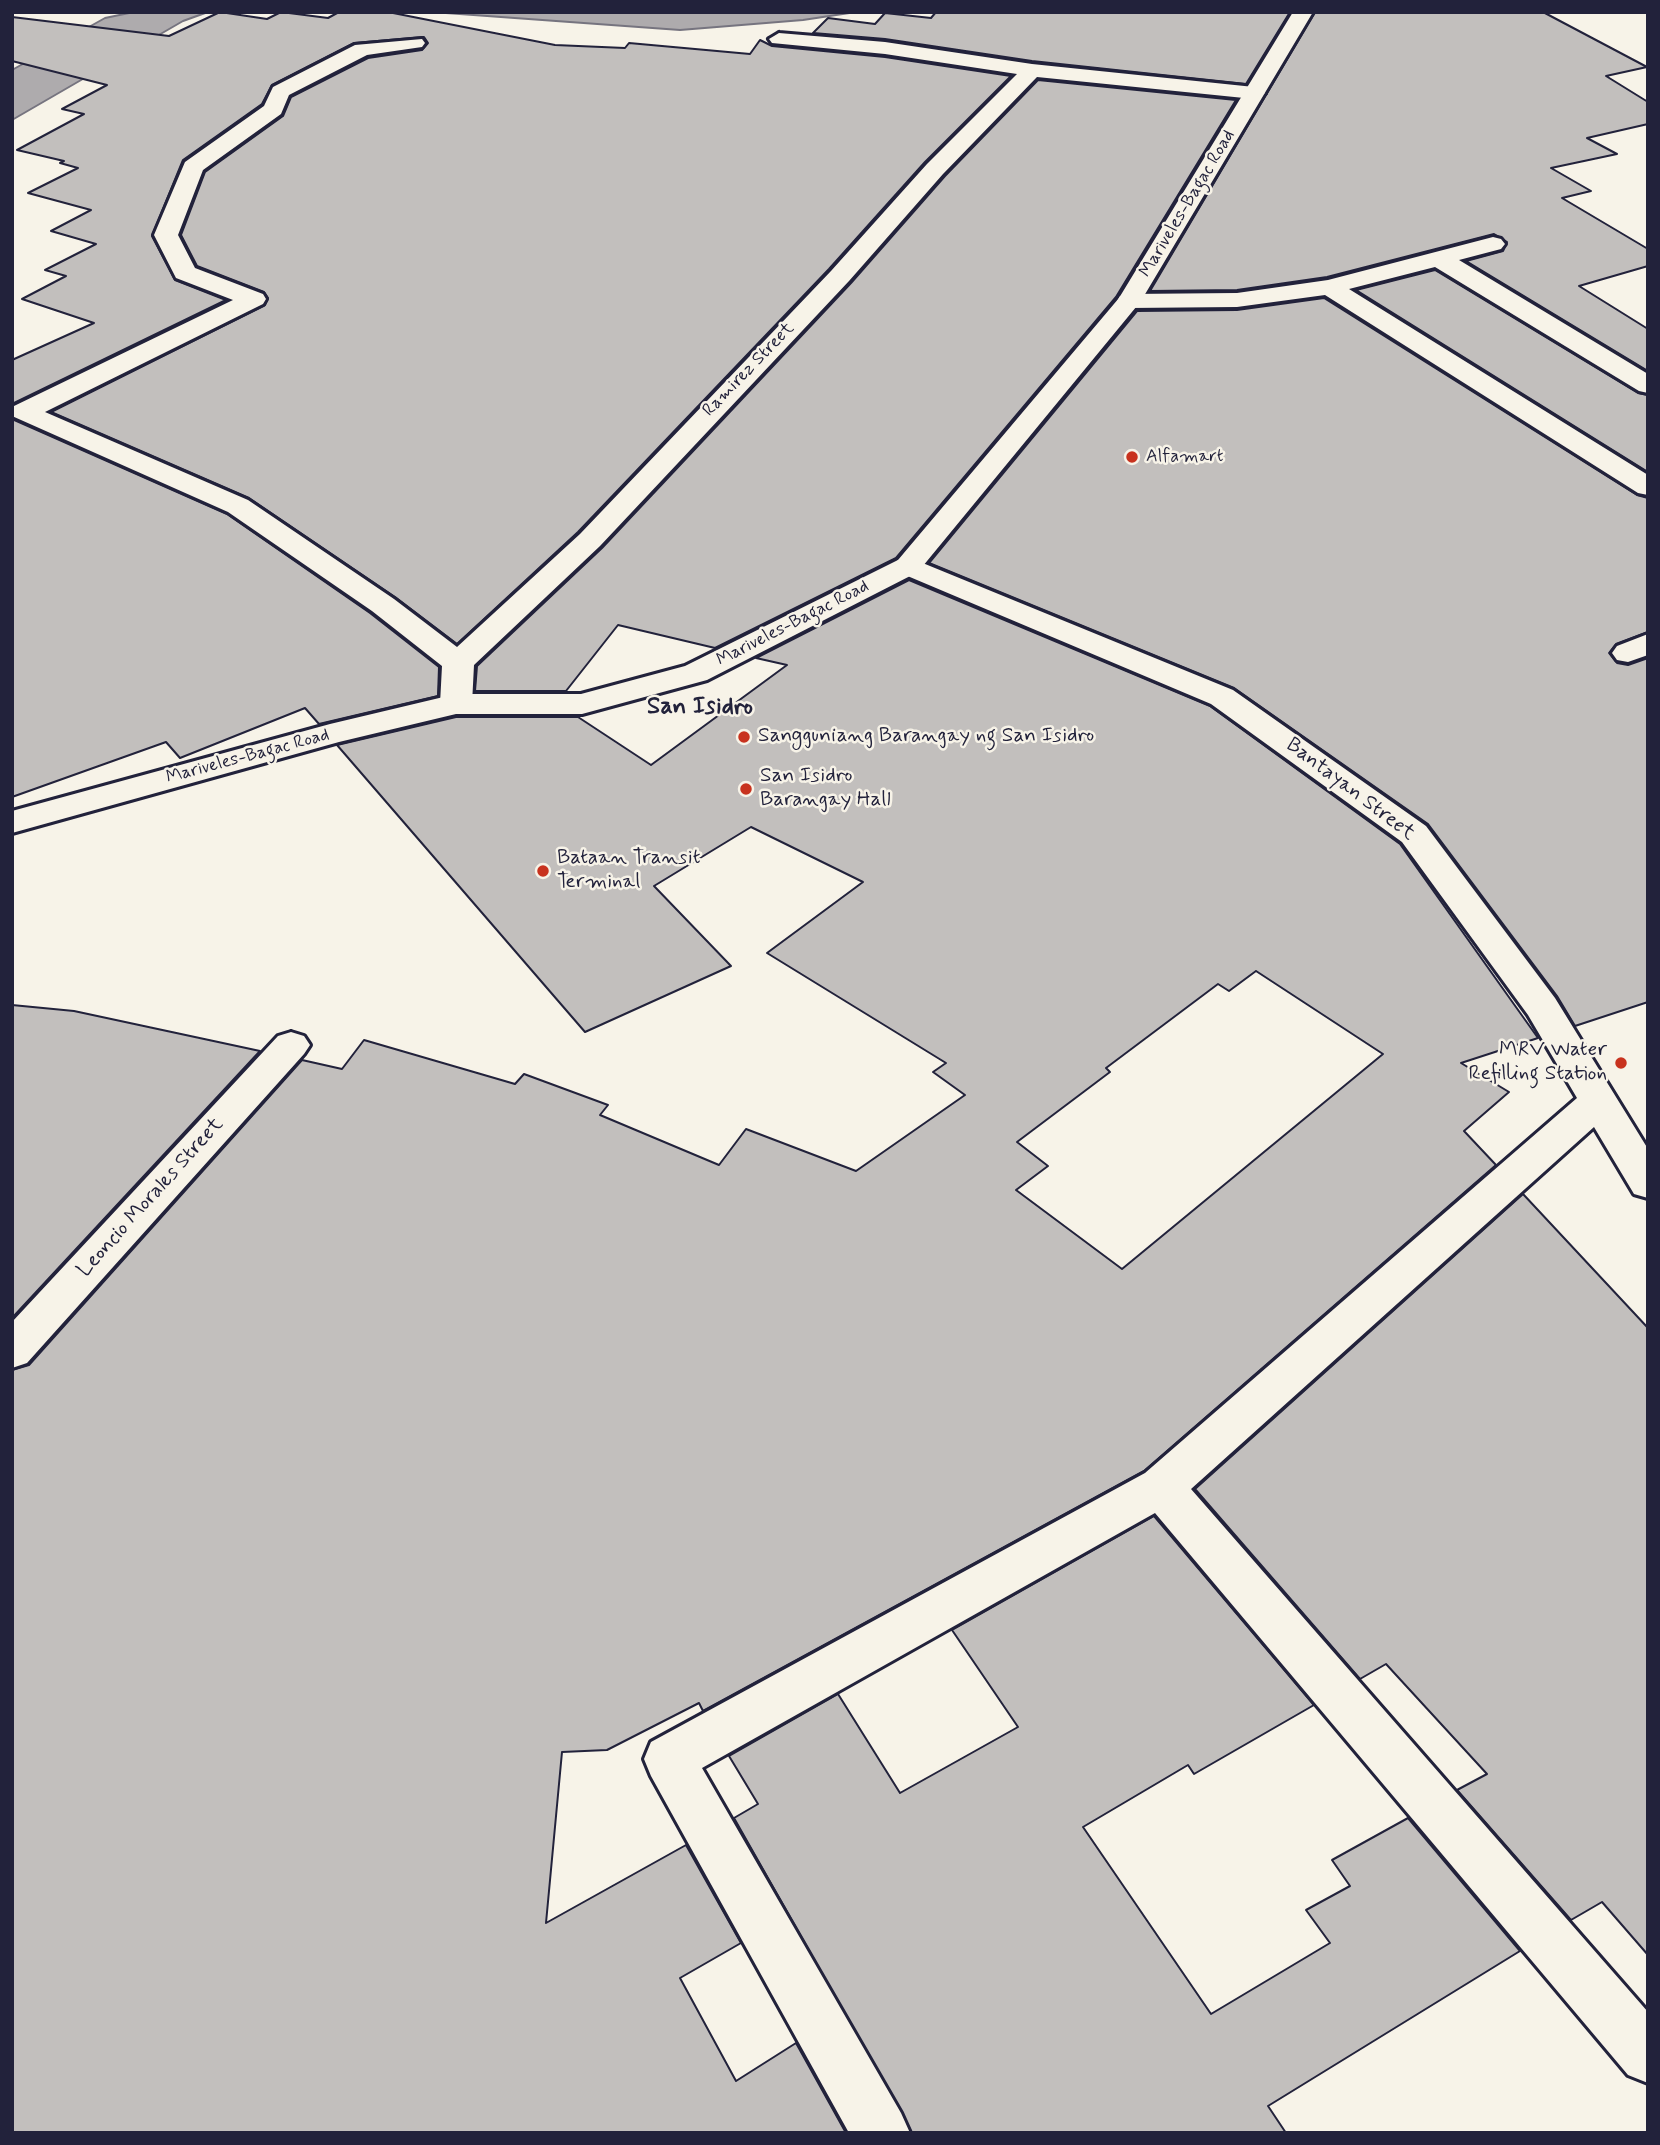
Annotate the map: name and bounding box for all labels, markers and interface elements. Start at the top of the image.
street label: Mariveles-Bagac Road [1135,126,1241,282]
street label: Ramirez Street [699,318,799,422]
place label: Alfamart [1146,446,1224,468]
marker: Alfamart [1124,449,1140,465]
street label: Mariveles-Bagac Road [713,576,873,672]
district label: San Isidro [647,694,753,722]
place label: Sangguniang Barangay ng San Isidro [758,724,1094,750]
street label: Mariveles-Bagac Road [164,725,332,789]
marker: Sangguniang Barangay ng San Isidro [736,729,752,745]
street label: Bantayan Street [1280,733,1420,847]
place label: San Isidro Barangay Hall [760,764,891,814]
marker: San Isidro Barangay Hall [738,781,754,797]
place label: Bataan Transit Terminal [557,846,701,896]
marker: Bataan Transit Terminal [535,863,551,879]
place label: MRV Water Refilling Station [1468,1038,1607,1088]
marker: MRV Water Refilling Station [1613,1055,1629,1071]
street label: Leoncio Morales Street [73,1113,229,1283]

